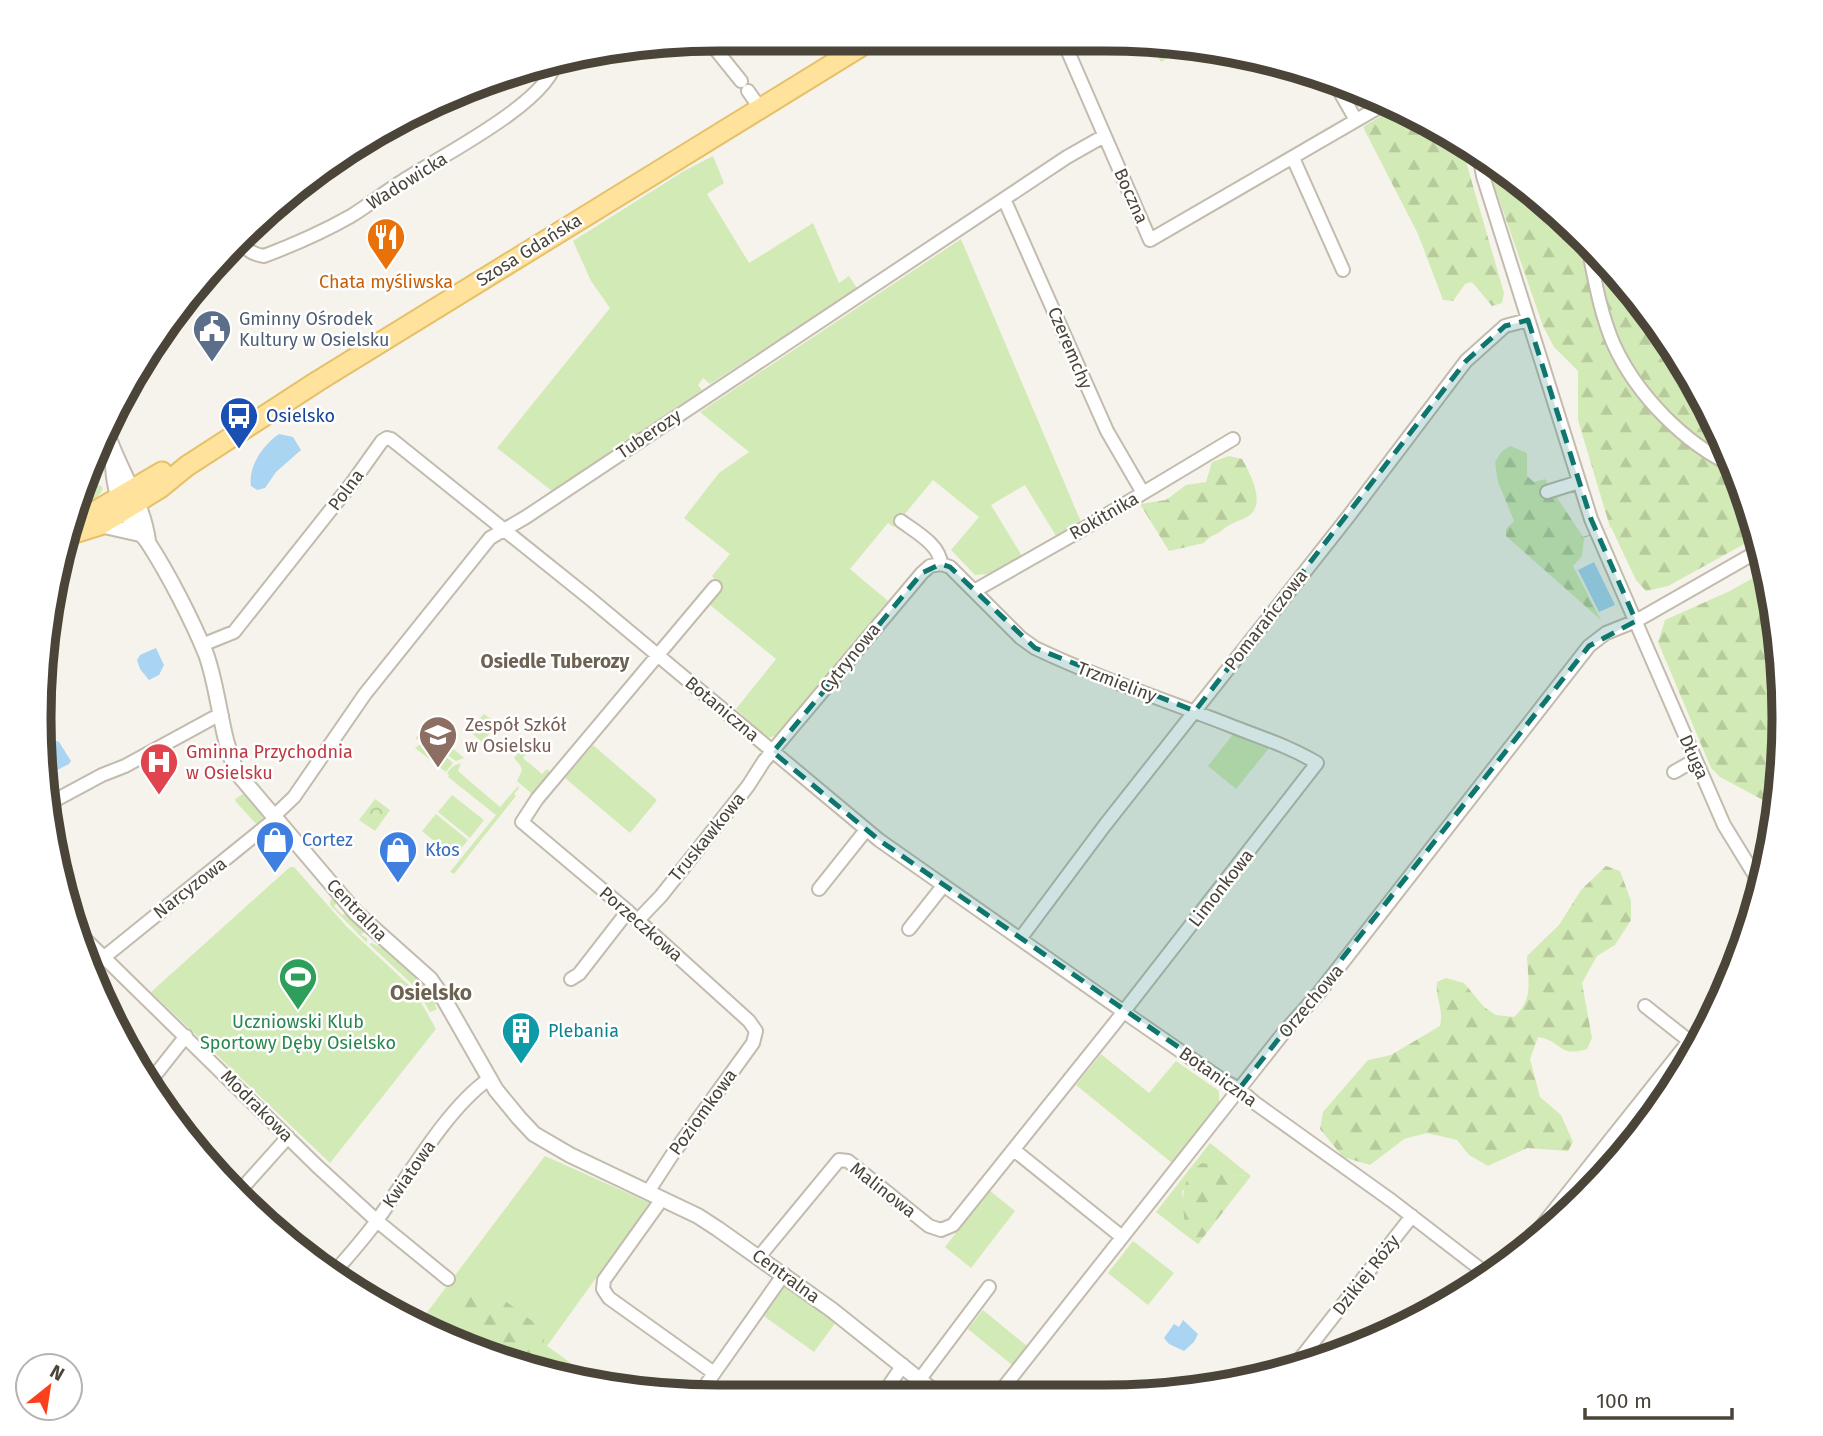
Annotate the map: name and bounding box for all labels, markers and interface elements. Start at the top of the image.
street label: Wadowicka [363,148,451,214]
street label: Boczna [1109,165,1153,227]
street label: Szosa Gdańska [472,209,586,291]
restaurant icon: Chata myśliwska [365,216,407,271]
place label: Chata myśliwska [319,271,453,293]
street label: Czeremchy [1043,304,1097,392]
public building icon: Gminny Ośrodek Kultury w Osielsku [191,308,233,363]
place label: Gminny Ośrodek Kultury w Osielsku [239,308,389,351]
bus stop icon: Osielsko [218,395,260,450]
street label: Tuberozy [613,404,686,464]
place label: Osielsko [266,405,335,427]
street label: Polna [323,465,369,515]
street label: Rokitnika [1065,487,1143,545]
street label: Pomarańczowa [1220,565,1312,675]
street label: Cytrynowa [815,618,885,698]
district label: Osiedle Tuberozy [481,650,630,673]
street label: Trzmieliny [1074,657,1160,707]
street label: Botaniczna [680,672,764,746]
school or university icon: Zespół Szkół w Osielsku [417,714,459,769]
place label: Zespół Szkół w Osielsku [465,714,567,757]
street label: Długa [1674,731,1714,783]
hospital icon: Gminna Przychodnia w Osielsku [138,741,180,796]
place label: Gminna Przychodnia w Osielsku [186,741,353,784]
street label: Truskawkowa [664,788,750,886]
shop icon: Cortez [254,819,296,874]
place label: Cortez [302,829,353,851]
shop icon: Kłos [377,829,419,884]
place label: Kłos [425,839,460,861]
street label: Limonkowa [1184,845,1258,931]
street label: Narcyzowa [149,853,231,923]
street label: Centralna [322,874,392,946]
street label: Porzeczkowa [595,882,687,966]
sports icon: Uczniowski Klub Sportowy Dęby Osielsko [277,956,319,1011]
street label: Orzechowa [1274,960,1348,1042]
district label: Osielsko [390,980,472,1006]
building icon: Plebania [500,1010,542,1065]
place label: Uczniowski Klub Sportowy Dęby Osielsko [200,1011,396,1054]
place label: Plebania [548,1020,619,1042]
street label: Botaniczna [1175,1042,1261,1112]
street label: Modrakowa [216,1065,298,1147]
street label: Poziomkowa [664,1065,742,1159]
street label: Kwiatowa [378,1136,440,1212]
street label: Malinowa [846,1157,920,1223]
street label: Dzikiej Róży [1328,1230,1404,1320]
street label: Centralna [748,1244,824,1308]
north arrow [14,1352,84,1422]
text: N [46,1360,68,1386]
scale bar [1585,1376,1732,1420]
text: 100 m [1596,1388,1652,1414]

